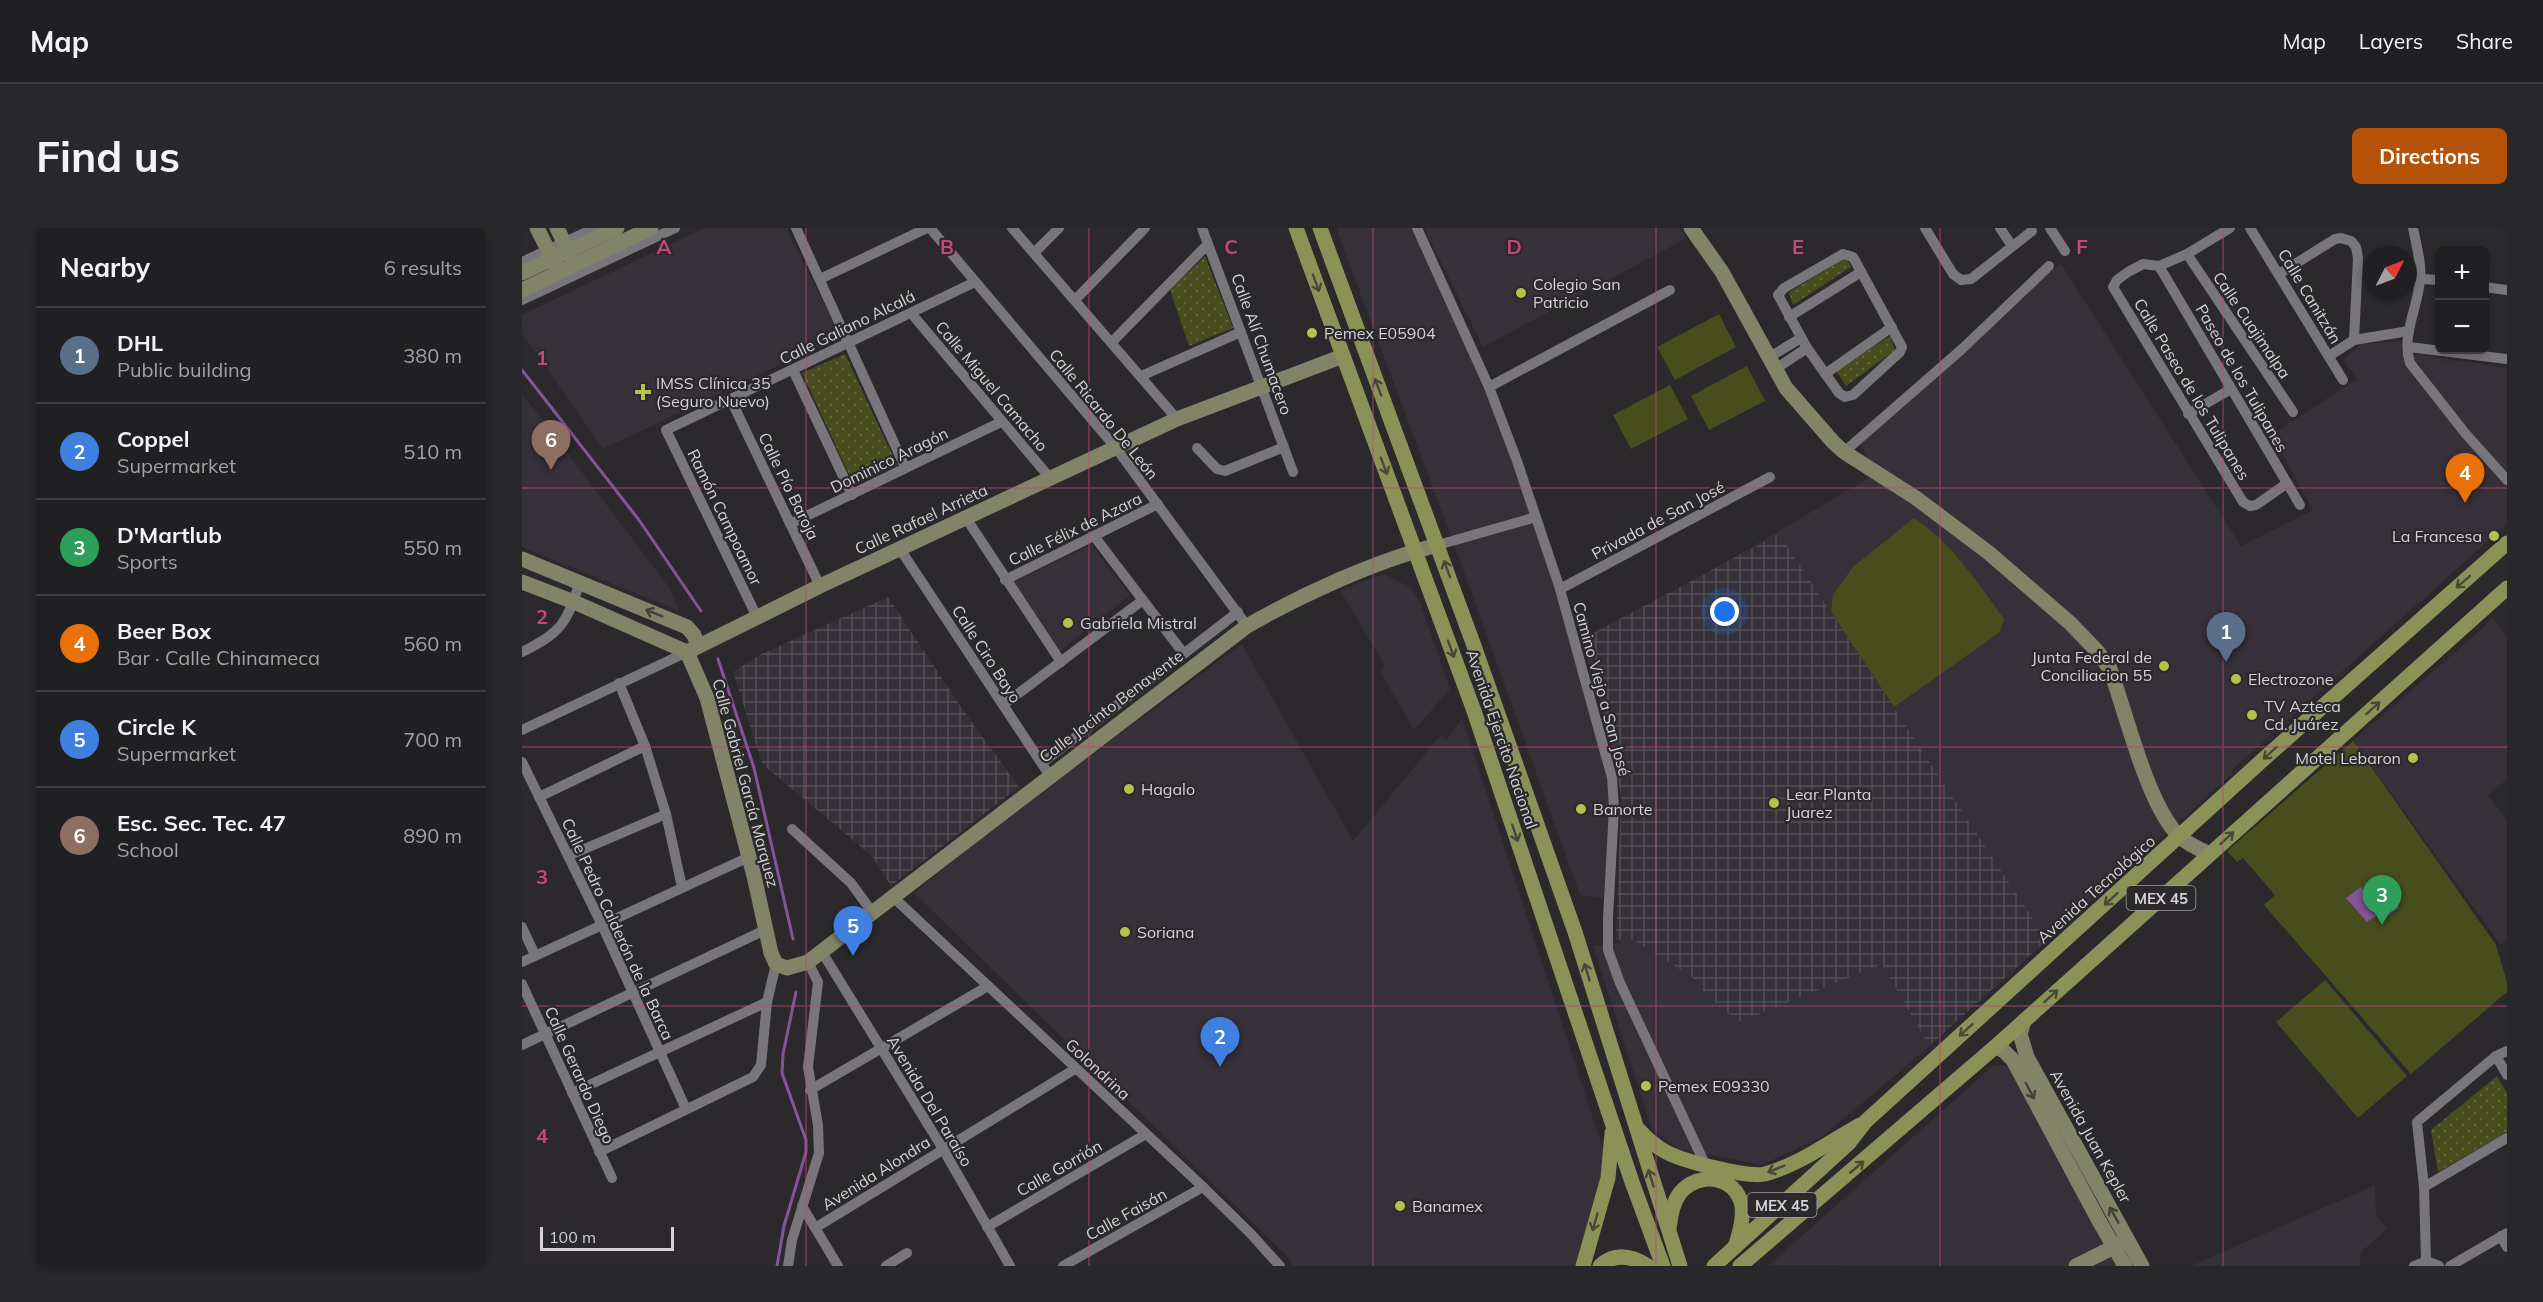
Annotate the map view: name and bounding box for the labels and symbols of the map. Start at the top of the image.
text: A [657,234,672,259]
text: B [940,234,954,259]
text: C [1224,234,1238,259]
text: D [1506,234,1522,259]
text: E [1792,234,1804,259]
text: F [2076,234,2088,259]
street label: Calle Canitzán [2274,245,2346,347]
north arrow [2363,246,2417,300]
street label: Calle Cuajimalpa [2209,268,2295,382]
street label: Calle Alí Chumacero [1227,271,1297,417]
one-way arrow [1311,273,1322,292]
place label: Colegio San Patricio [1533,274,1621,312]
street label: Calle Galiano Alcalá [776,285,918,369]
marker: Colegio San Patricio [1514,286,1528,300]
street label: Calle Paseo de los Tulipanes [2130,295,2254,484]
street label: Paseo de los Tulipanes [2191,300,2293,456]
street label: Calle Miguel Camacho [932,317,1052,455]
place label: Pemex E05904 [1324,323,1436,343]
marker: Pemex E05904 [1305,326,1319,340]
text: 1 [536,345,548,370]
street label: Calle Ricardo De León [1045,345,1163,483]
place label: IMSS Clínica 35 (Seguro Nuevo) [656,373,771,411]
one-way arrow [1372,378,1383,397]
marker: IMSS Clínica 35 (Seguro Nuevo) [634,383,652,401]
pin: 6 [531,420,570,470]
street label: Dominico Aragón [827,423,951,497]
street label: Calle Pío Baroja [754,429,824,543]
street label: Ramón Campoamor [683,446,767,589]
pin: 4 [2446,454,2484,503]
one-way arrow [1379,456,1390,475]
street label: Privada de San José [1588,476,1728,564]
street label: Calle Rafael Arrieta [851,479,991,559]
street label: Calle Félix de Azara [1005,488,1145,570]
place label: La Francesa [2392,526,2482,546]
marker: La Francesa [2487,529,2501,543]
one-way arrow [1440,561,1451,579]
one-way arrow [2456,575,2471,589]
your location [1710,597,1739,626]
street label: Camino Viejo a San José [1569,600,1635,778]
street label: Calle Ciro Bayo [948,601,1026,707]
text: 2 [536,604,548,629]
one-way arrow [645,607,663,618]
pin: 1 [2206,612,2246,662]
place label: Gabriela Mistral [1080,613,1197,633]
marker: Gabriela Mistral [1061,616,1075,630]
one-way arrow [1446,639,1457,658]
street label: Calle Jacinto Benavente [1035,645,1187,767]
street label: Avenida Ejercito Nacional [1462,647,1542,831]
place label: Junta Federal de Conciliacion 55 [2031,647,2152,685]
marker: Junta Federal de Conciliacion 55 [2157,659,2171,673]
place label: Electrozone [2248,669,2334,689]
marker: Electrozone [2229,672,2243,686]
street label: Calle Gabriel García Marquez [708,676,784,890]
place label: TV Azteca Cd. Juárez [2264,696,2341,734]
one-way arrow [2365,701,2380,715]
marker: TV Azteca Cd. Juárez [2245,708,2259,722]
one-way arrow [2263,746,2278,760]
place label: Motel Lebaron [2295,748,2401,768]
marker: Motel Lebaron [2406,751,2420,765]
place label: Hagalo [1141,779,1195,799]
marker: Hagalo [1122,782,1136,796]
place label: Lear Planta Juarez [1786,784,1871,822]
marker: Lear Planta Juarez [1767,796,1781,810]
place label: Banorte [1593,799,1652,819]
marker: Banorte [1574,802,1588,816]
street label: Calle Pedro Calderón de la Barca [558,815,678,1043]
one-way arrow [1511,823,1522,842]
street label: Avenida Tecnológico [2033,831,2159,947]
one-way arrow [2220,831,2235,845]
text: 3 [536,864,548,889]
pin: 3 [2362,876,2402,925]
road number: MEX 45 [2126,886,2196,910]
one-way arrow [2104,892,2119,906]
pin: 5 [834,906,872,956]
place label: Soriana [1137,922,1194,942]
marker: Soriana [1118,925,1132,939]
one-way arrow [1581,963,1592,982]
one-way arrow [2043,990,2058,1004]
street label: Calle Gerardo Diego [541,1003,619,1147]
pin: 2 [1200,1018,1240,1067]
one-way arrow [1959,1023,1974,1037]
street label: Avenida Del Paraíso [883,1032,977,1170]
street label: Golondrina [1061,1034,1135,1104]
street label: Avenida Juan Kepler [2046,1066,2136,1206]
place label: Pemex E09330 [1658,1076,1770,1096]
marker: Pemex E09330 [1639,1079,1653,1093]
one-way arrow [2024,1082,2036,1100]
text: 4 [536,1123,548,1148]
street label: Avenida Alondra [818,1132,934,1214]
street label: Calle Gorrión [1013,1135,1105,1201]
one-way arrow [1849,1160,1865,1173]
one-way arrow [1768,1164,1786,1175]
one-way arrow [1645,1169,1656,1188]
street label: Calle Faisán [1082,1183,1170,1245]
road number: MEX 45 [1748,1193,1816,1217]
place label: Banamex [1412,1196,1483,1216]
marker: Banamex [1393,1199,1407,1213]
one-way arrow [2107,1207,2119,1224]
one-way arrow [1589,1212,1600,1231]
scale bar [540,1224,674,1252]

